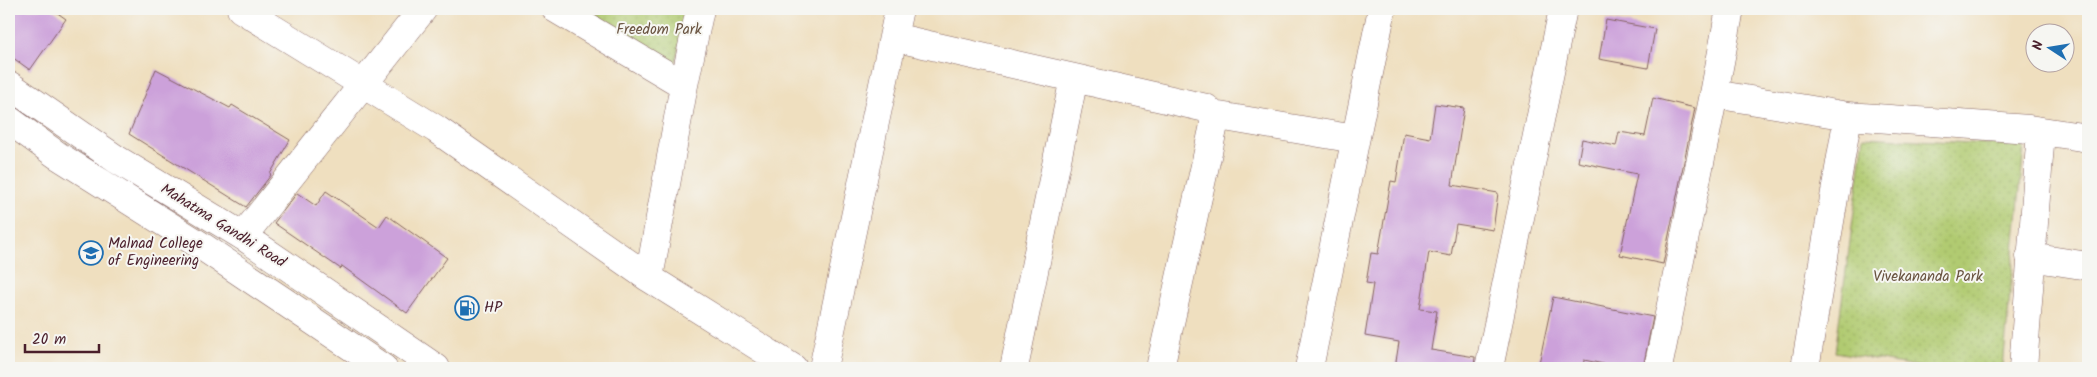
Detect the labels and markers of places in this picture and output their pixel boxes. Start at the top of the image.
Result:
place label: Malnad College of Engineering [108,232,203,273]
school or university icon: Malnad College of Engineering [78,240,104,266]
fuel station icon: HP [454,295,480,321]
place label: HP [484,296,503,320]

